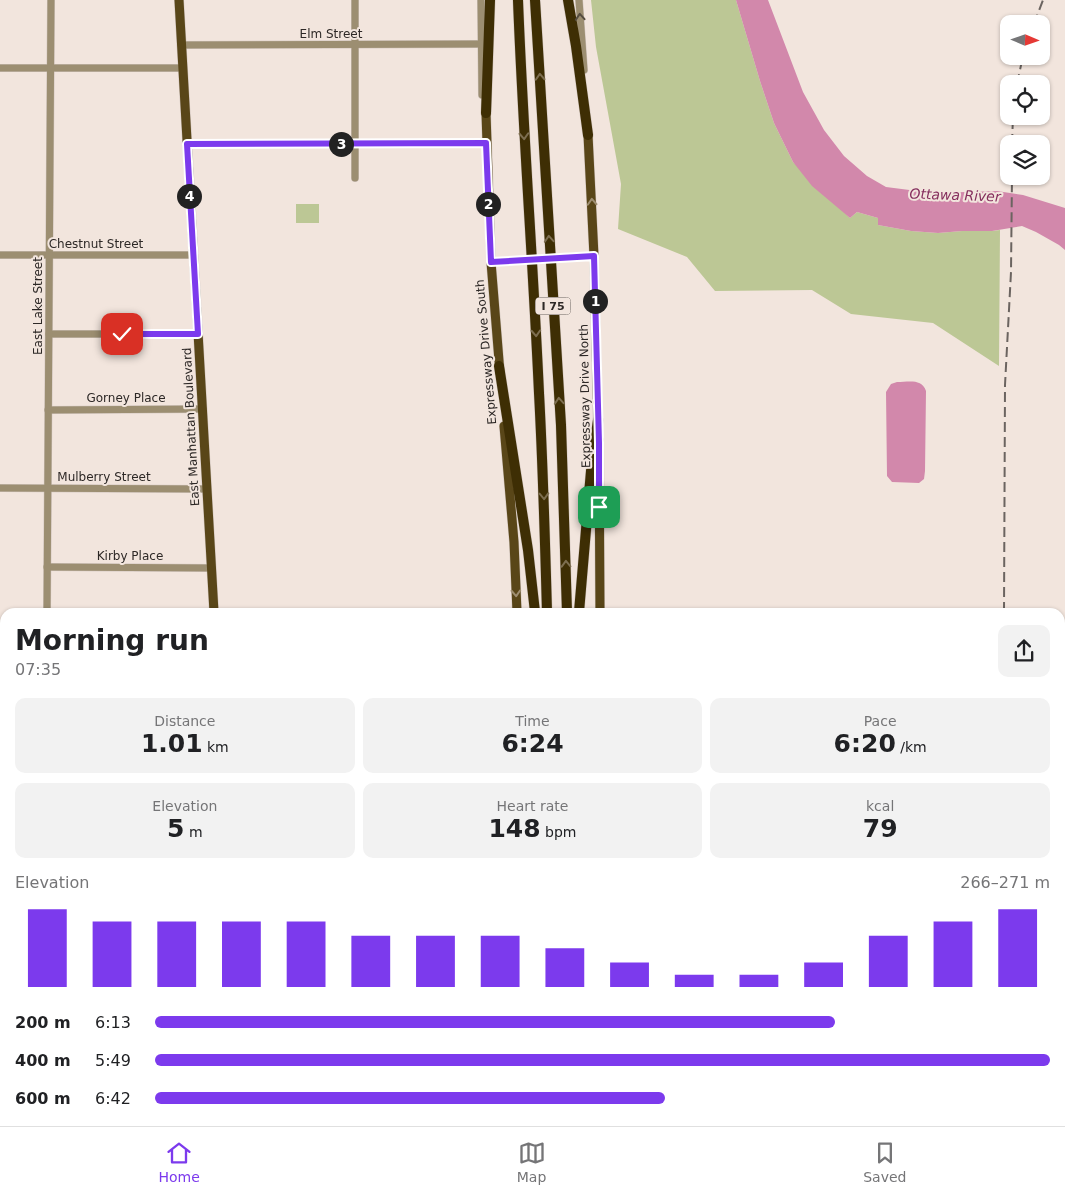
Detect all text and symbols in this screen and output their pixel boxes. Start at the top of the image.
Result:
one-way arrow [575,12,586,20]
north arrow [1000,15,1050,65]
map controls [1000,15,1050,185]
street label: Elm Street [300,27,363,41]
one-way arrow [534,73,545,81]
button: locate [1000,75,1050,125]
pin: 3 [328,132,354,156]
one-way arrow [519,132,530,140]
button: layers [1000,135,1050,185]
text: 3 [337,136,346,152]
pin: 4 [176,184,202,208]
water label: Ottawa River [909,185,1002,205]
text: 4 [185,188,194,204]
pin: 2 [476,192,500,216]
text: 2 [484,196,493,212]
one-way arrow [586,198,597,206]
one-way arrow [544,235,555,243]
street label: Chestnut Street [49,237,144,251]
street label: East Lake Street [31,257,45,355]
street label: Expressway Drive South [473,279,499,425]
pin: 1 [582,288,608,314]
text: 1 [591,293,600,309]
road number: I 75 [536,298,570,314]
pin [101,313,143,355]
icon: check [108,320,136,348]
street label: Expressway Drive North [577,324,593,468]
one-way arrow [530,330,541,338]
street label: East Manhattan Boulevard [180,347,202,507]
street label: Gorney Place [86,391,166,405]
one-way arrow [554,397,565,405]
street label: Mulberry Street [57,470,151,484]
pin [578,486,620,528]
one-way arrow [538,492,549,500]
icon: arrive [585,493,613,521]
street label: Kirby Place [97,549,163,563]
one-way arrow [560,560,571,568]
one-way arrow [511,590,521,597]
text: Morning run [15,624,209,657]
button: share [998,625,1050,677]
text: 07:35 [15,660,61,679]
text: Distance [154,713,215,729]
text: Time [515,713,550,729]
text: Pace [864,713,897,729]
text: 1.01 [141,729,203,758]
text: 6:24 [501,729,564,758]
text: 6:20 [834,729,896,758]
text: km [203,739,229,755]
text: /km [896,739,927,755]
text: Elevation [152,798,217,814]
text: Heart rate [497,798,568,814]
text: kcal [866,798,894,814]
text: 5 [167,814,184,843]
text: 148 [488,814,541,843]
text: 79 [863,814,898,843]
text: m [184,824,203,840]
text: bpm [541,824,577,840]
text: Elevation [15,873,89,892]
text: 266–271 m [960,873,1050,892]
text: 200 m [15,1013,71,1032]
text: 6:13 [95,1013,131,1032]
text: 400 m [15,1051,71,1070]
text: 5:49 [95,1051,131,1070]
text: 600 m [15,1089,71,1108]
text: 6:42 [95,1089,131,1108]
tab: Home [158,1139,200,1185]
tab: Map [517,1139,546,1185]
tab: Saved [863,1139,907,1185]

